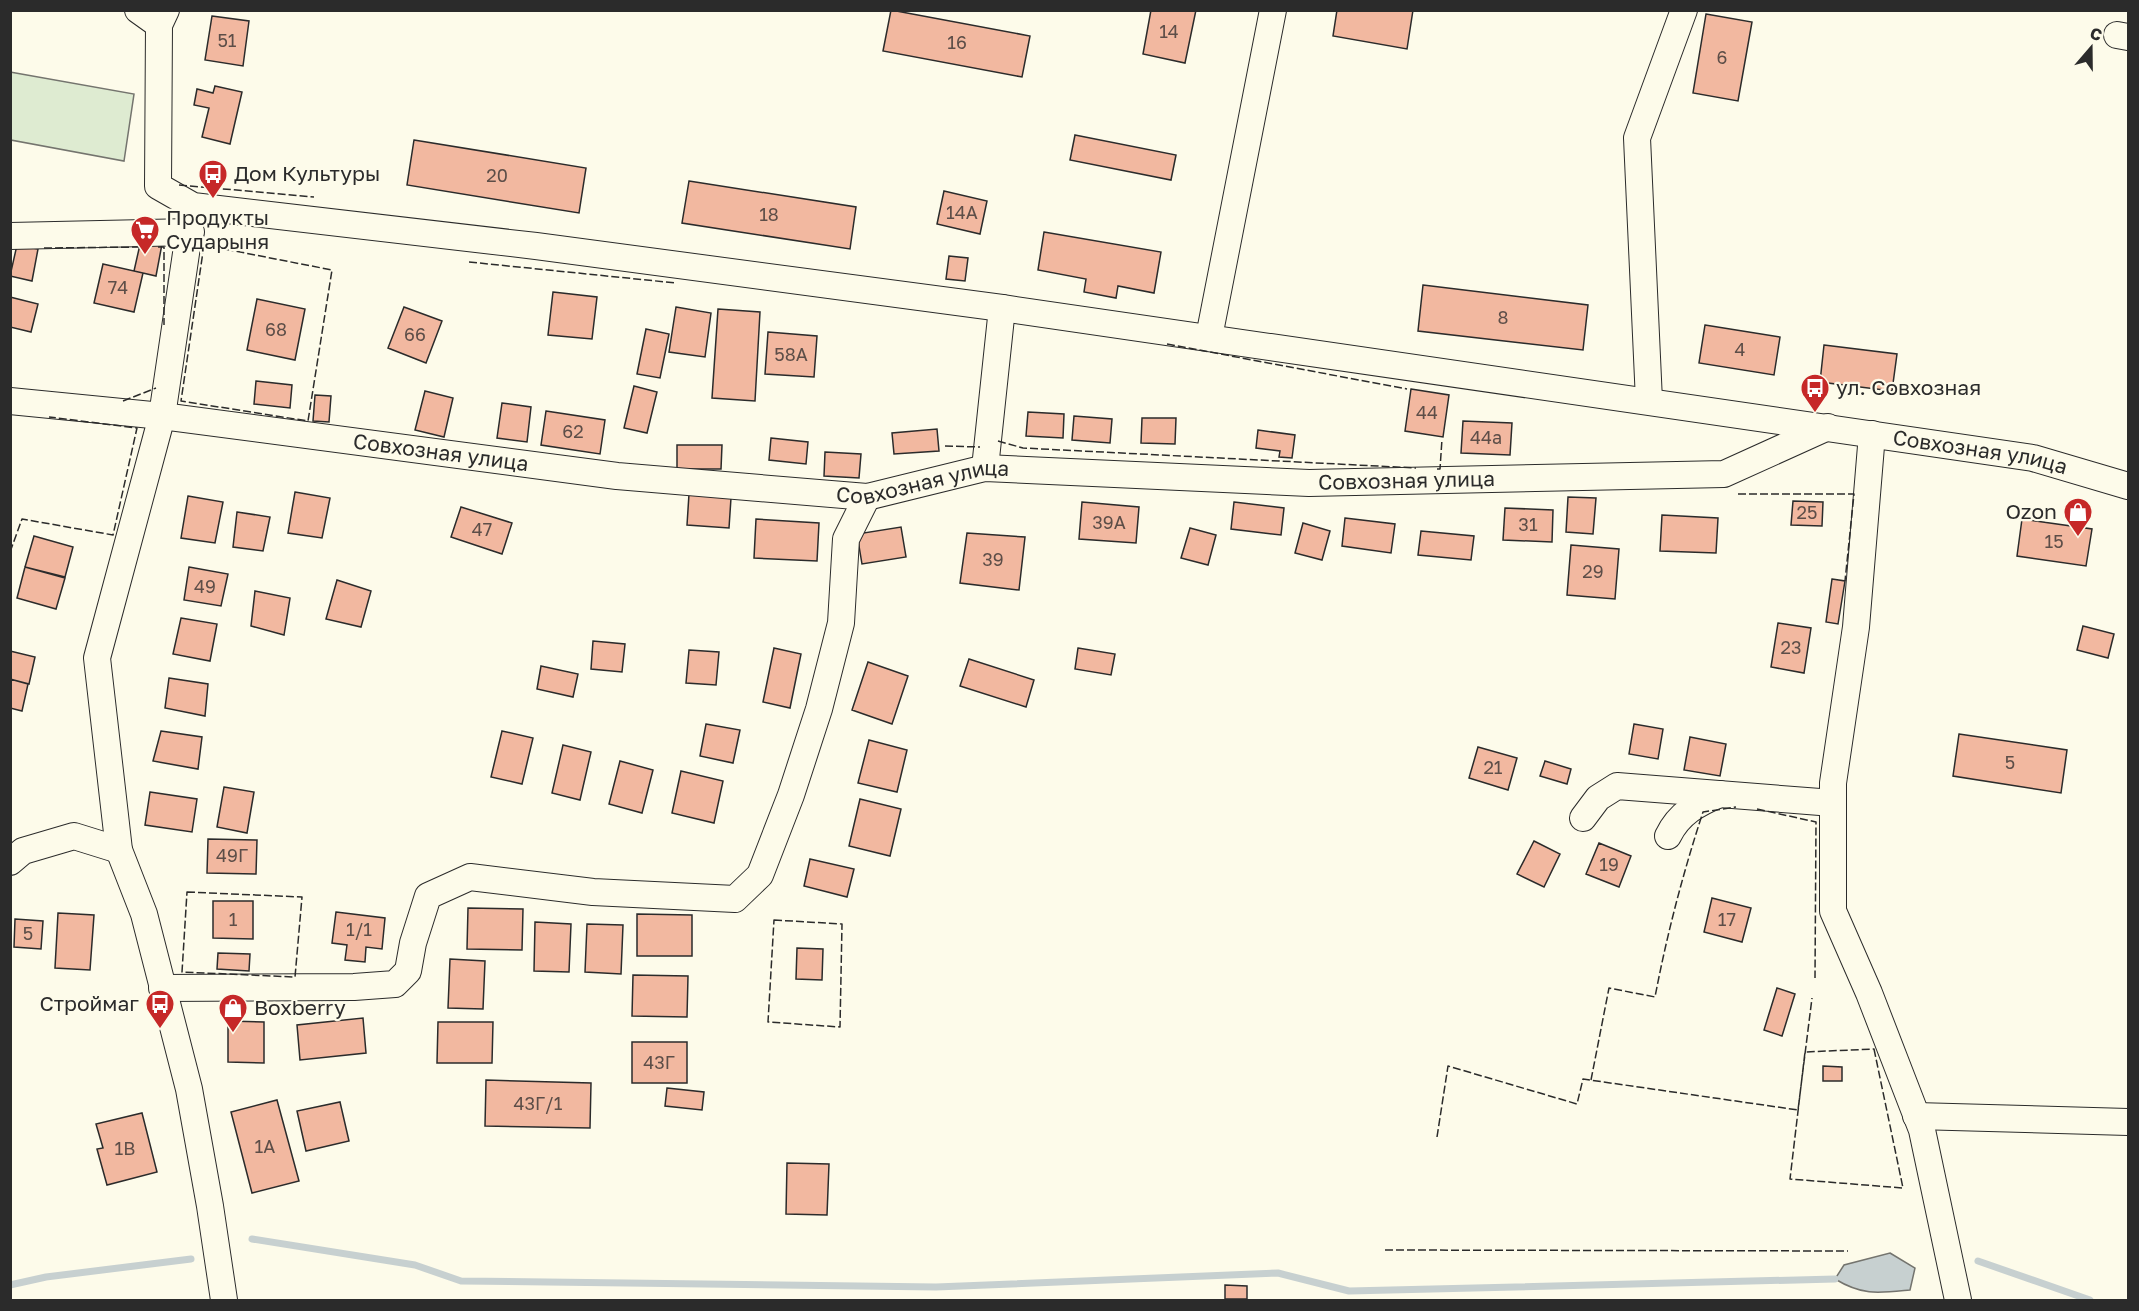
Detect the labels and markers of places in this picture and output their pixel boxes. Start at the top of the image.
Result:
bus stop icon: Дом Культуры [197,158,229,200]
place label: Дом Культуры [234,160,380,186]
place label: Продукты Сударыня [166,204,269,254]
supermarket icon: Продукты Сударыня [129,214,161,256]
bus stop icon: ул. Совхозная [1799,372,1831,414]
place label: ул. Совхозная [1836,374,1981,400]
shop icon: Ozon [2062,496,2094,538]
place label: Ozon [2005,498,2057,524]
bus stop icon: Строймаг [144,988,176,1030]
place label: Строймаг [39,990,139,1016]
shop icon: Boxberry [217,992,249,1034]
place label: Boxberry [254,994,346,1020]

